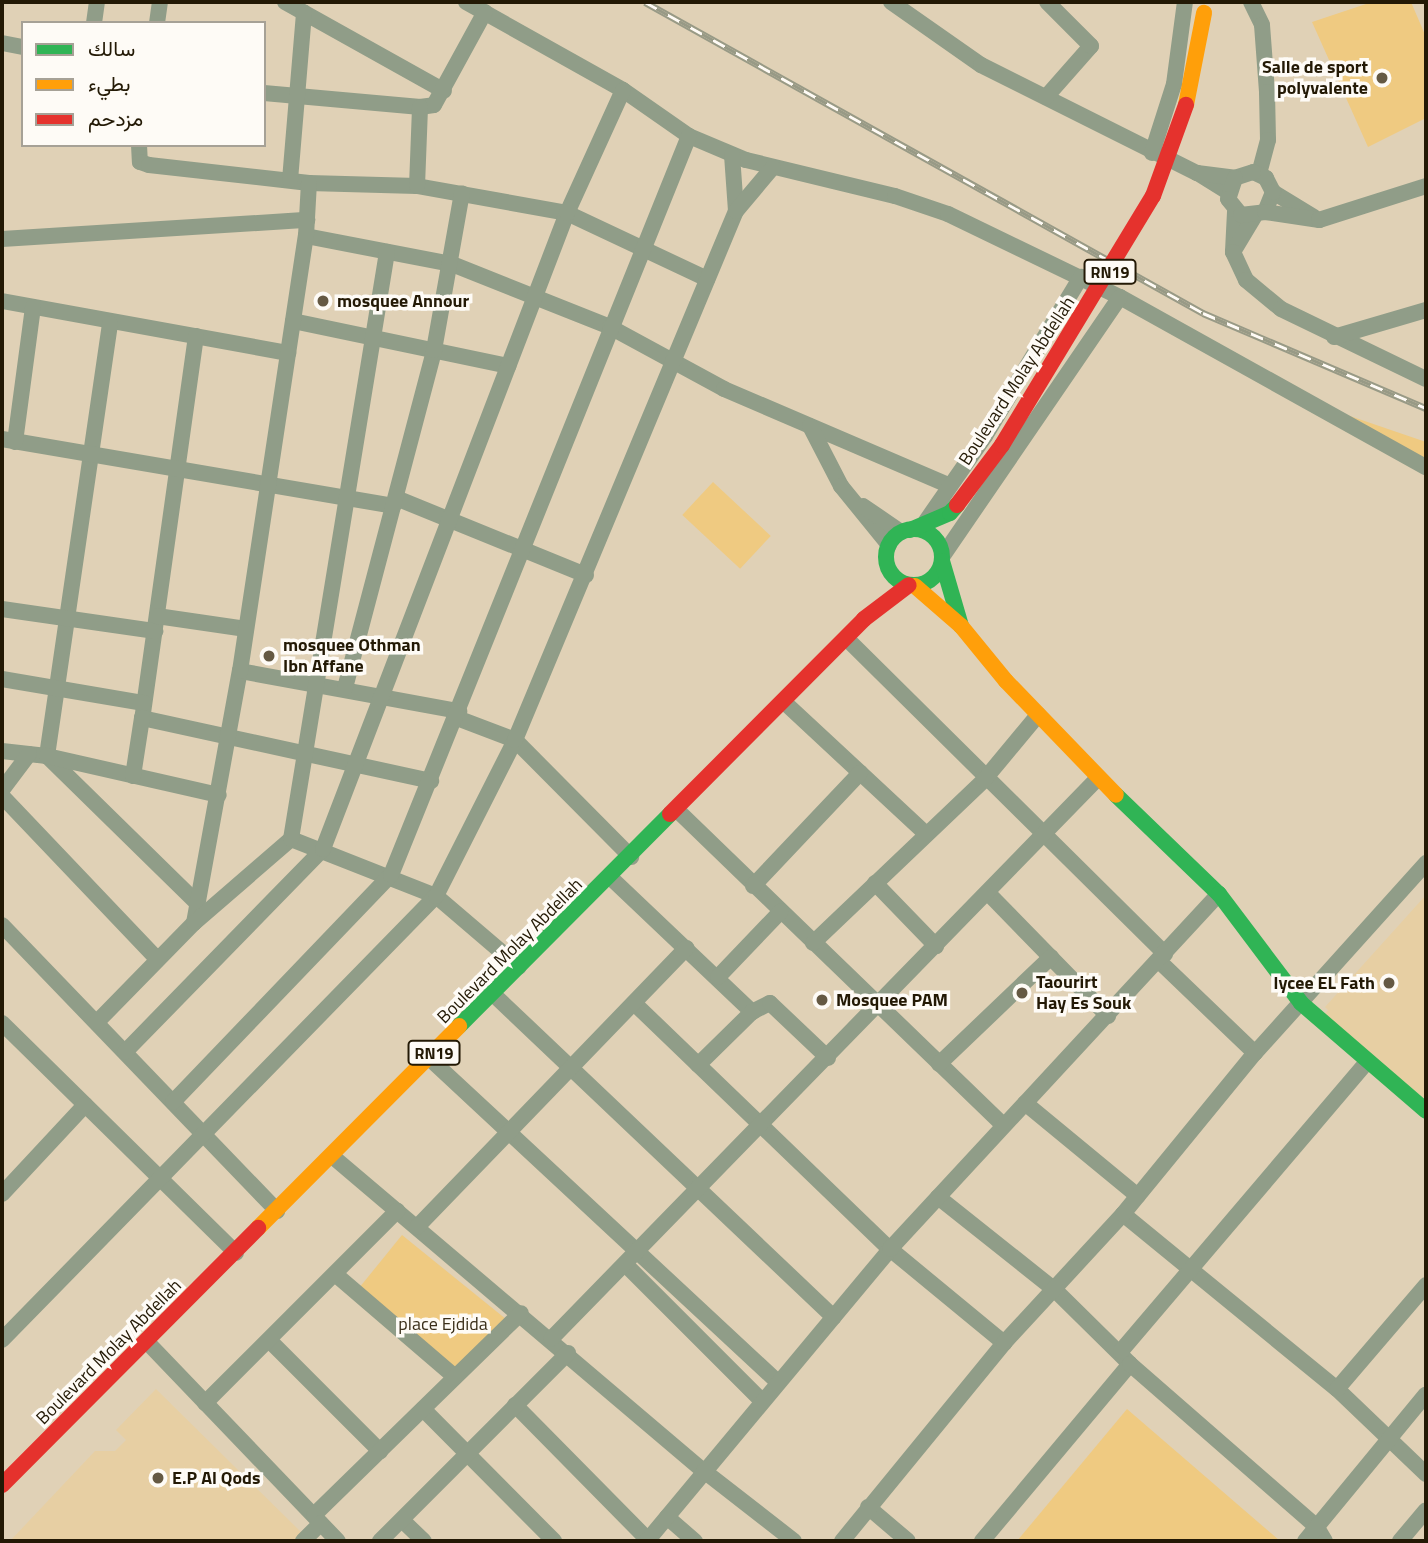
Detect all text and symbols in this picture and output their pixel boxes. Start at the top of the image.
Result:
legend [21,21,266,147]
text: سالك [88,32,135,64]
place label: Salle de sport polyvalente [1262,57,1368,100]
text: بطيء [88,67,131,99]
marker: Salle de sport polyvalente [1374,70,1390,86]
text: مزدحم [88,102,143,134]
road number: RN19 [1082,260,1138,284]
place label: mosquee Annour [337,290,469,312]
marker: mosquee Annour [315,293,331,309]
street label: Boulevard Molay Abdellah [954,293,1080,469]
place label: mosquee Othman Ibn Affane [283,635,421,678]
marker: mosquee Othman Ibn Affane [261,648,277,664]
street label: Boulevard Molay Abdellah [433,874,587,1028]
place label: Taourirt Hay Es Souk [1036,972,1131,1014]
place label: lycee EL Fath [1274,972,1375,994]
marker: lycee EL Fath [1381,975,1397,991]
marker: Taourirt Hay Es Souk [1014,985,1030,1001]
place label: Mosquee PAM [836,989,948,1011]
marker: Mosquee PAM [814,992,830,1008]
road number: RN19 [406,1040,462,1065]
street label: Boulevard Molay Abdellah [32,1275,186,1429]
park label: place Ejdida [398,1313,488,1335]
place label: E.P Al Qods [172,1467,260,1489]
marker: E.P Al Qods [150,1470,166,1486]

